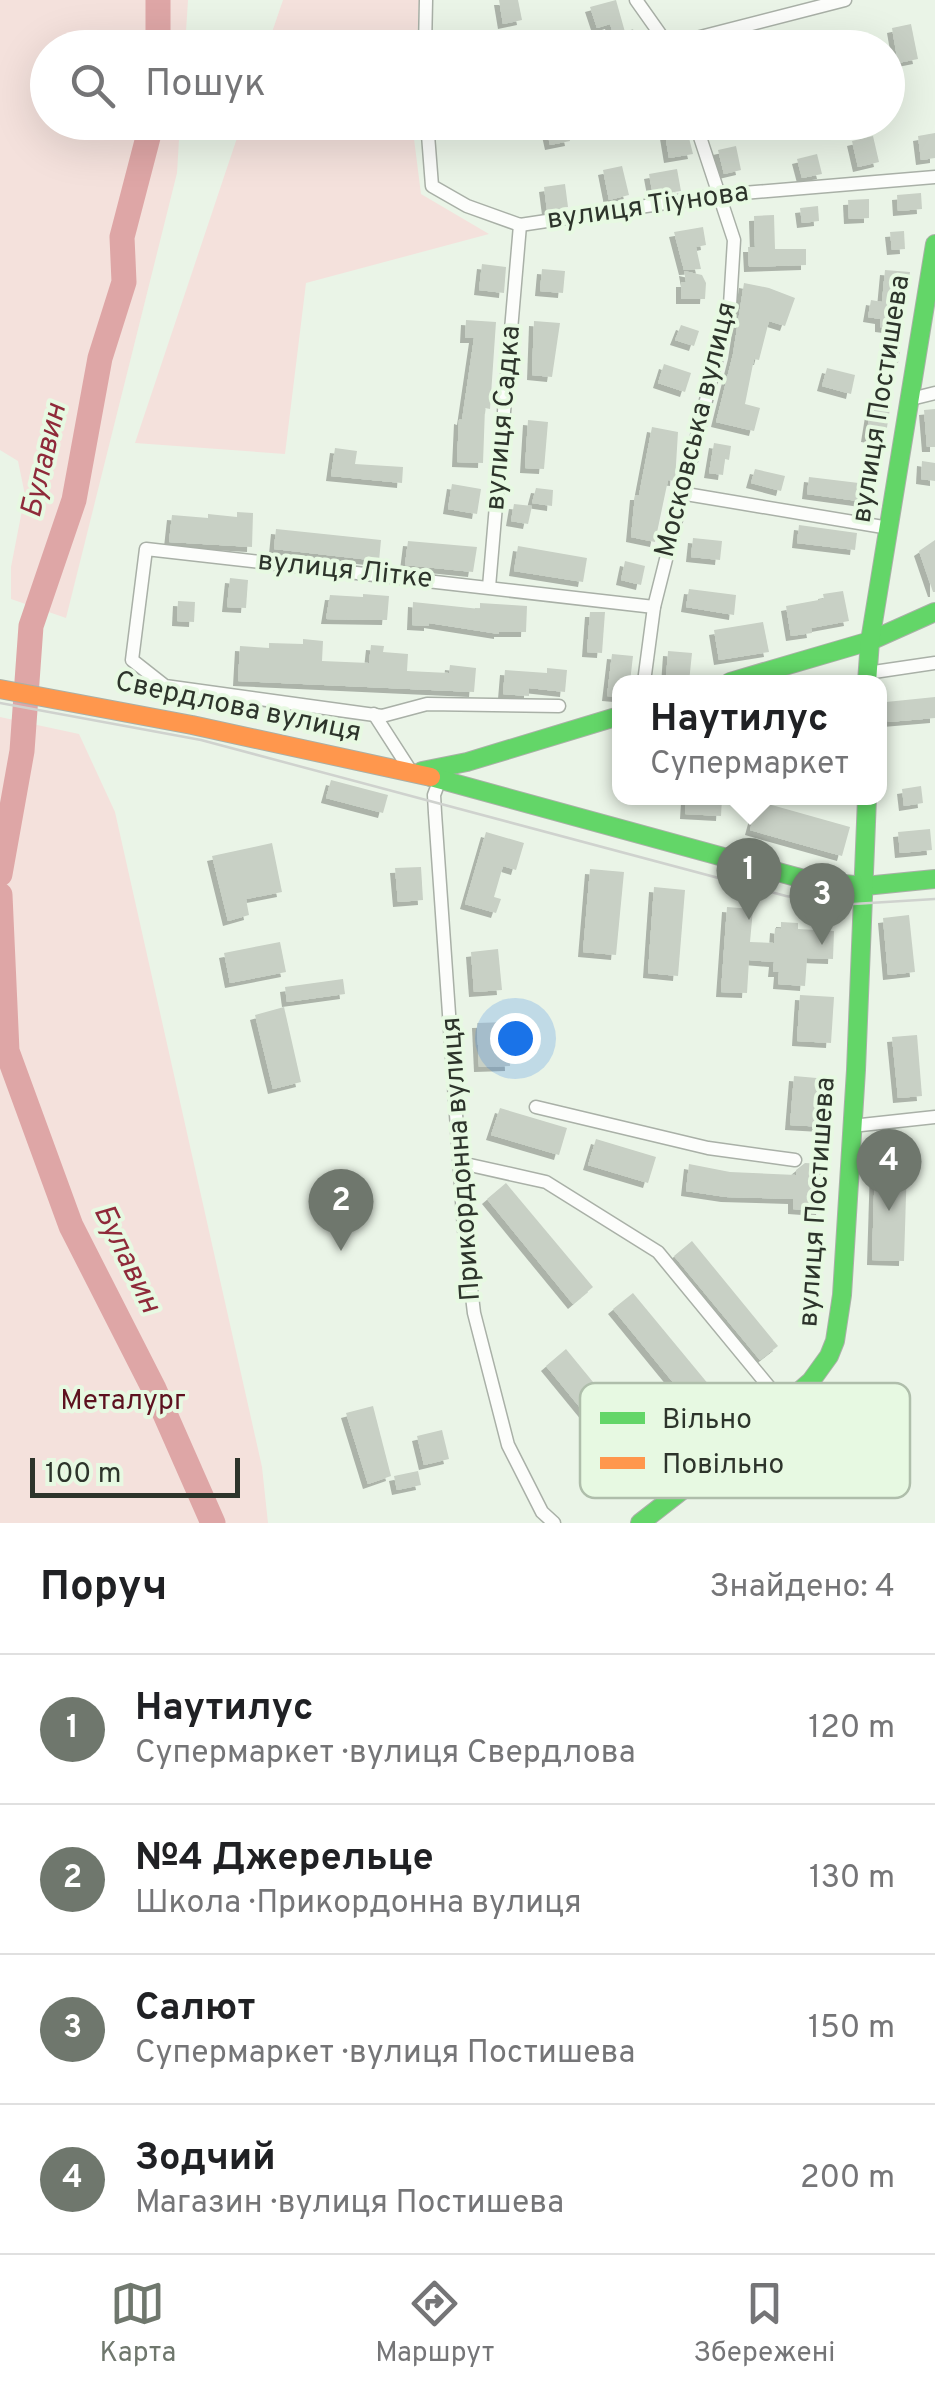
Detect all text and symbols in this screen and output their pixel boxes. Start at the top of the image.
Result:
search box [30,30,905,140]
icon: search [65,58,120,113]
text: Пошук [145,61,266,110]
street label: вулиця Тіунова [545,175,751,239]
street label: вулиця Постишева [845,272,919,526]
street label: Московська вулиця [648,298,746,562]
street label: вулиця Садка [478,324,530,512]
water label: Булавин [14,400,76,522]
street label: вулиця Літке [256,544,434,598]
street label: Свердлова вулиця [112,664,364,752]
popup [612,675,887,805]
text: Наутилус [650,696,828,745]
text: Супермаркет [650,745,849,785]
pin: 1 [716,838,782,920]
pin: 3 [790,862,854,945]
your location [490,1013,541,1064]
street label: Прикордонна вулиця [434,1016,490,1302]
street label: вулиця Постишева [791,1076,845,1328]
pin: 4 [856,1128,922,1211]
pin: 2 [308,1168,374,1251]
water label: Булавин [84,1199,168,1320]
legend [580,1383,910,1498]
park label: Металург [60,1384,186,1420]
text: Вільно [662,1403,752,1439]
text: Повільно [662,1448,784,1484]
scale bar [30,1453,240,1498]
text: 100 m [45,1457,121,1493]
text: Поруч [40,1562,167,1615]
text: Знайдено: 4 [710,1568,895,1608]
text: Наутилус [135,1685,313,1734]
text: 1 [66,1709,79,1749]
text: 120 m [808,1709,895,1749]
text: Супермаркет · вулиця Свердлова [135,1734,635,1774]
text: №4 Джерельце [135,1835,434,1884]
text: 2 [63,1859,82,1899]
text: 130 m [809,1859,895,1899]
text: Школа · Прикордонна вулиця [135,1884,582,1924]
text: Салют [135,1985,255,2034]
text: 3 [63,2009,82,2049]
text: 150 m [808,2009,895,2049]
text: Супермаркет · вулиця Постишева [135,2034,635,2074]
text: Зодчий [135,2135,276,2184]
text: 4 [62,2159,83,2199]
text: 200 m [800,2159,895,2199]
text: Магазин · вулиця Постишева [135,2184,564,2224]
tab: Карта [100,2276,176,2372]
tab: Маршрут [375,2276,494,2372]
tab: Збережені [693,2276,835,2372]

